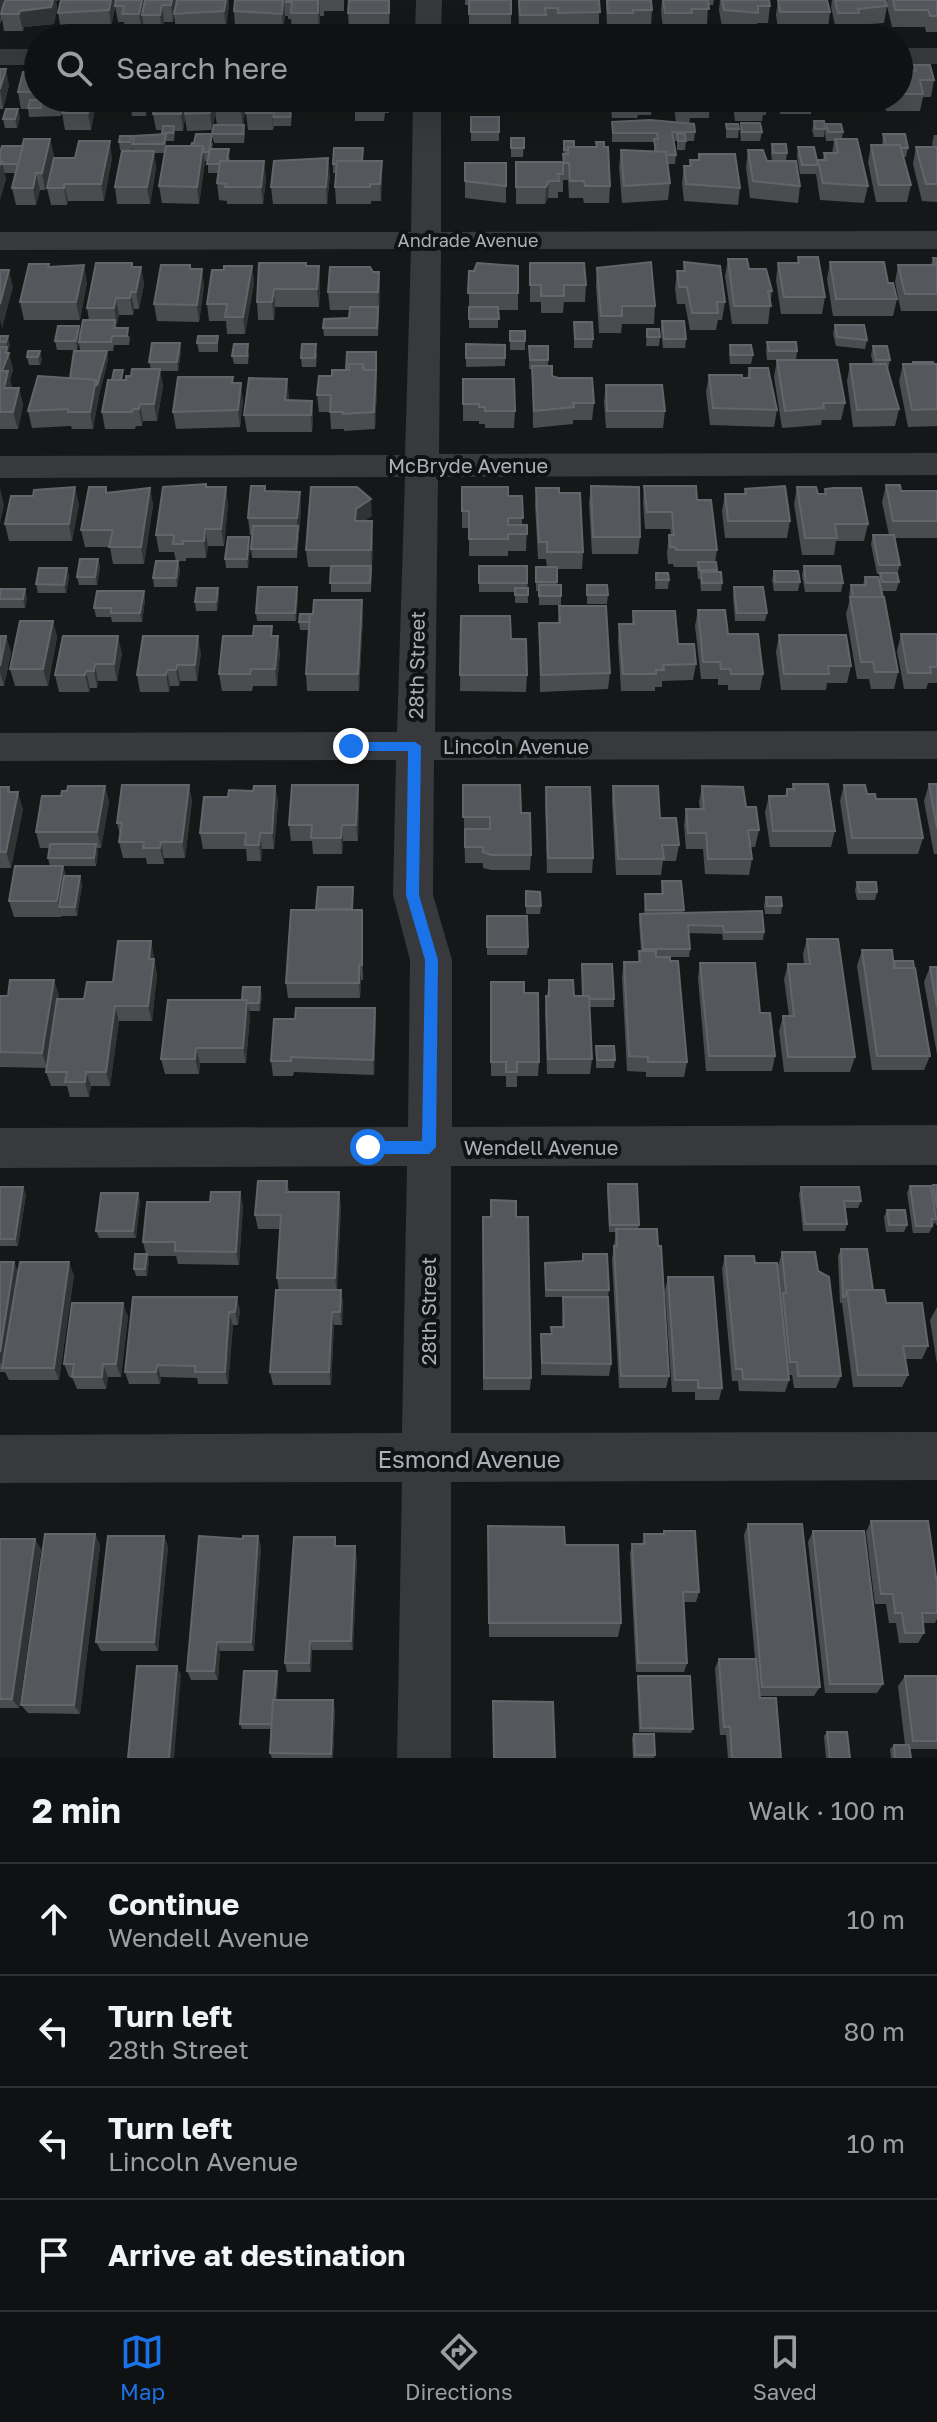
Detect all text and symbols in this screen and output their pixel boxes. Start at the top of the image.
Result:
search box [24,24,913,112]
icon: search [52,46,96,90]
text: Search here [116,50,288,86]
street label: Andrade Avenue [398,229,538,251]
street label: McBryde Avenue [388,453,548,477]
street label: 28th Street [403,611,429,719]
route end [333,728,369,764]
street label: Lincoln Avenue [443,734,589,758]
route start [350,1129,386,1165]
street label: Wendell Avenue [464,1135,618,1159]
street label: 28th Street [416,1257,440,1365]
street label: Esmond Avenue [377,1444,561,1473]
text: 2 min [32,1790,121,1830]
text: Walk · 100 m [748,1795,905,1826]
text: Continue [108,1886,239,1922]
icon: ahead [32,1897,76,1941]
text: 10 m [847,1904,905,1935]
text: Wendell Avenue [108,1922,309,1953]
text: Turn left [108,1998,233,2034]
icon: left [32,2009,76,2053]
text: 80 m [844,2016,905,2047]
text: 28th Street [108,2034,249,2065]
text: Turn left [108,2110,233,2146]
icon: left [32,2121,76,2165]
text: 10 m [847,2128,905,2159]
text: Lincoln Avenue [108,2146,298,2177]
icon: arrive [32,2233,76,2277]
text: Arrive at destination [108,2237,405,2273]
tab: Map [120,2330,165,2405]
tab: Directions [405,2330,513,2405]
tab: Saved [753,2330,817,2405]

